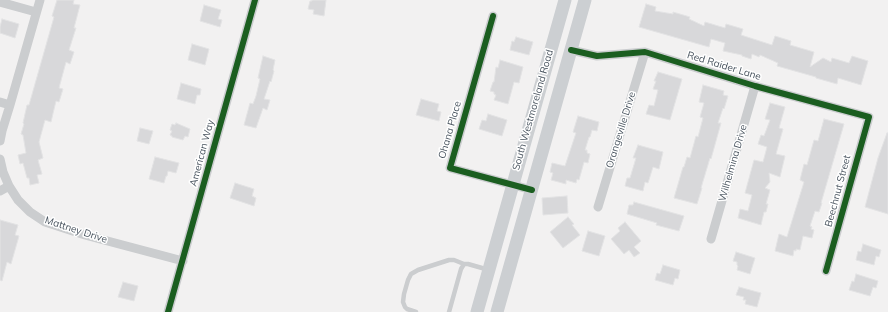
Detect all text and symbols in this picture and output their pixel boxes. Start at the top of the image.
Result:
street label: South Westmoreland Road [510,48,556,172]
street label: Red Raider Lane [686,49,762,83]
street label: Orangeville Drive [604,90,638,170]
street label: Ohana Place [436,100,464,160]
street label: American Way [187,118,217,188]
street label: Wilhelmina Drive [716,123,750,203]
street label: Beechnut Street [823,154,853,228]
street label: Mattney Drive [43,214,109,246]

